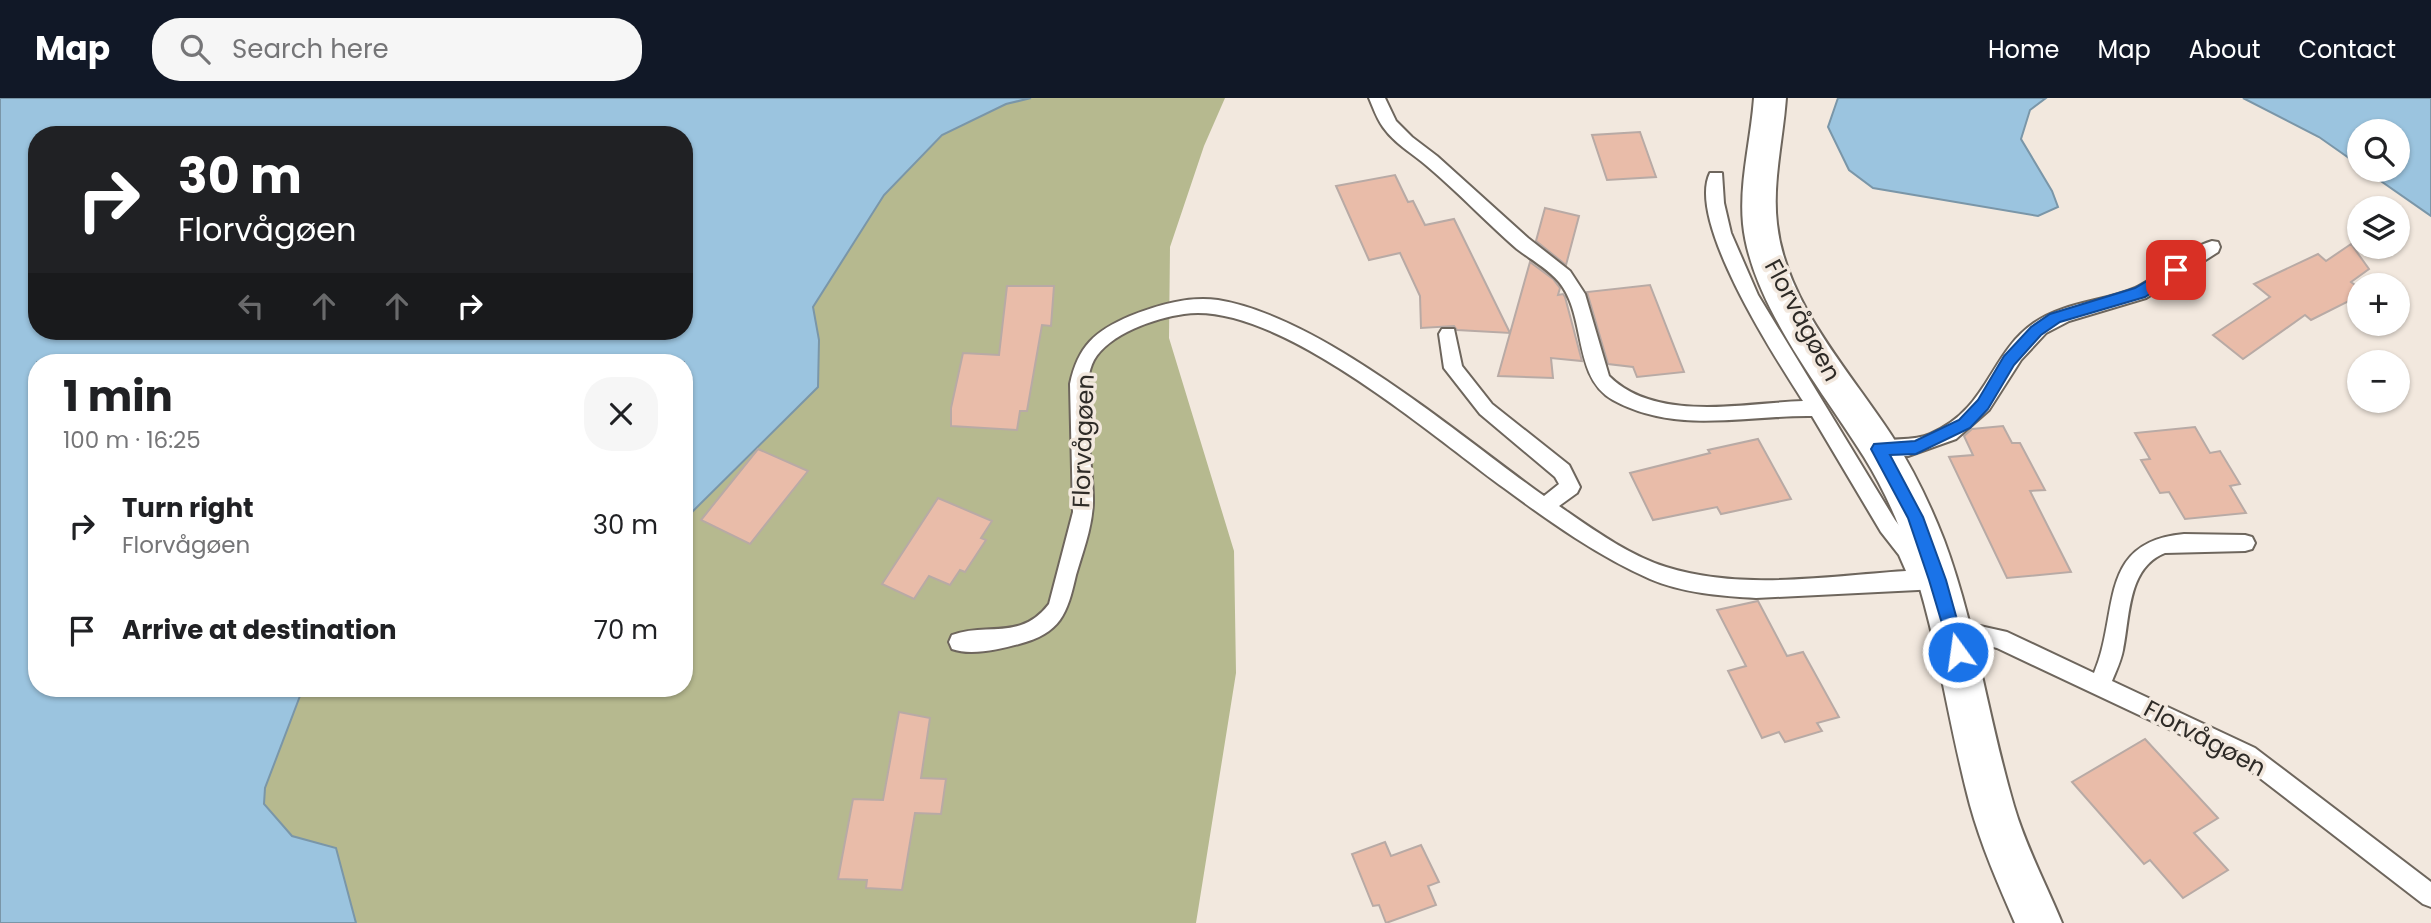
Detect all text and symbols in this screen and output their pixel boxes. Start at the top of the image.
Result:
search box [152,18,642,81]
text: Map [35,25,110,72]
icon: search [176,30,214,68]
text: Search here [232,31,389,67]
text: Home [1988,33,2060,66]
text: Map [2098,33,2151,66]
text: About [2189,33,2260,66]
text: Contact [2298,33,2396,66]
map controls [2347,119,2410,413]
button: search [2347,119,2410,182]
text: 30 m [178,142,302,210]
icon: right [63,154,154,245]
button: layers [2347,196,2410,259]
text: Florvågøen [178,207,356,252]
pin [2146,240,2206,300]
icon: arrive [2157,251,2195,289]
street label: Florvågøen [1757,253,1849,387]
button: + [2347,273,2410,336]
icon: left [232,287,270,325]
icon: ahead [305,287,343,325]
icon: ahead [378,287,416,325]
icon: right [451,287,489,325]
button: − [2347,350,2410,413]
text: 1 min [63,367,173,426]
street label: Florvågøen [1064,374,1102,508]
button: close [584,377,658,451]
text: 100 m · 16:25 [63,424,201,456]
text: Turn right [122,490,254,526]
icon: right [63,507,101,545]
text: 30 m [593,507,658,543]
text: Florvågøen [122,529,250,561]
icon: arrive [63,612,101,650]
text: Arrive at destination [122,612,397,648]
text: 70 m [594,612,658,648]
position arrow [1921,615,1995,689]
street label: Florvågøen [2138,692,2272,784]

